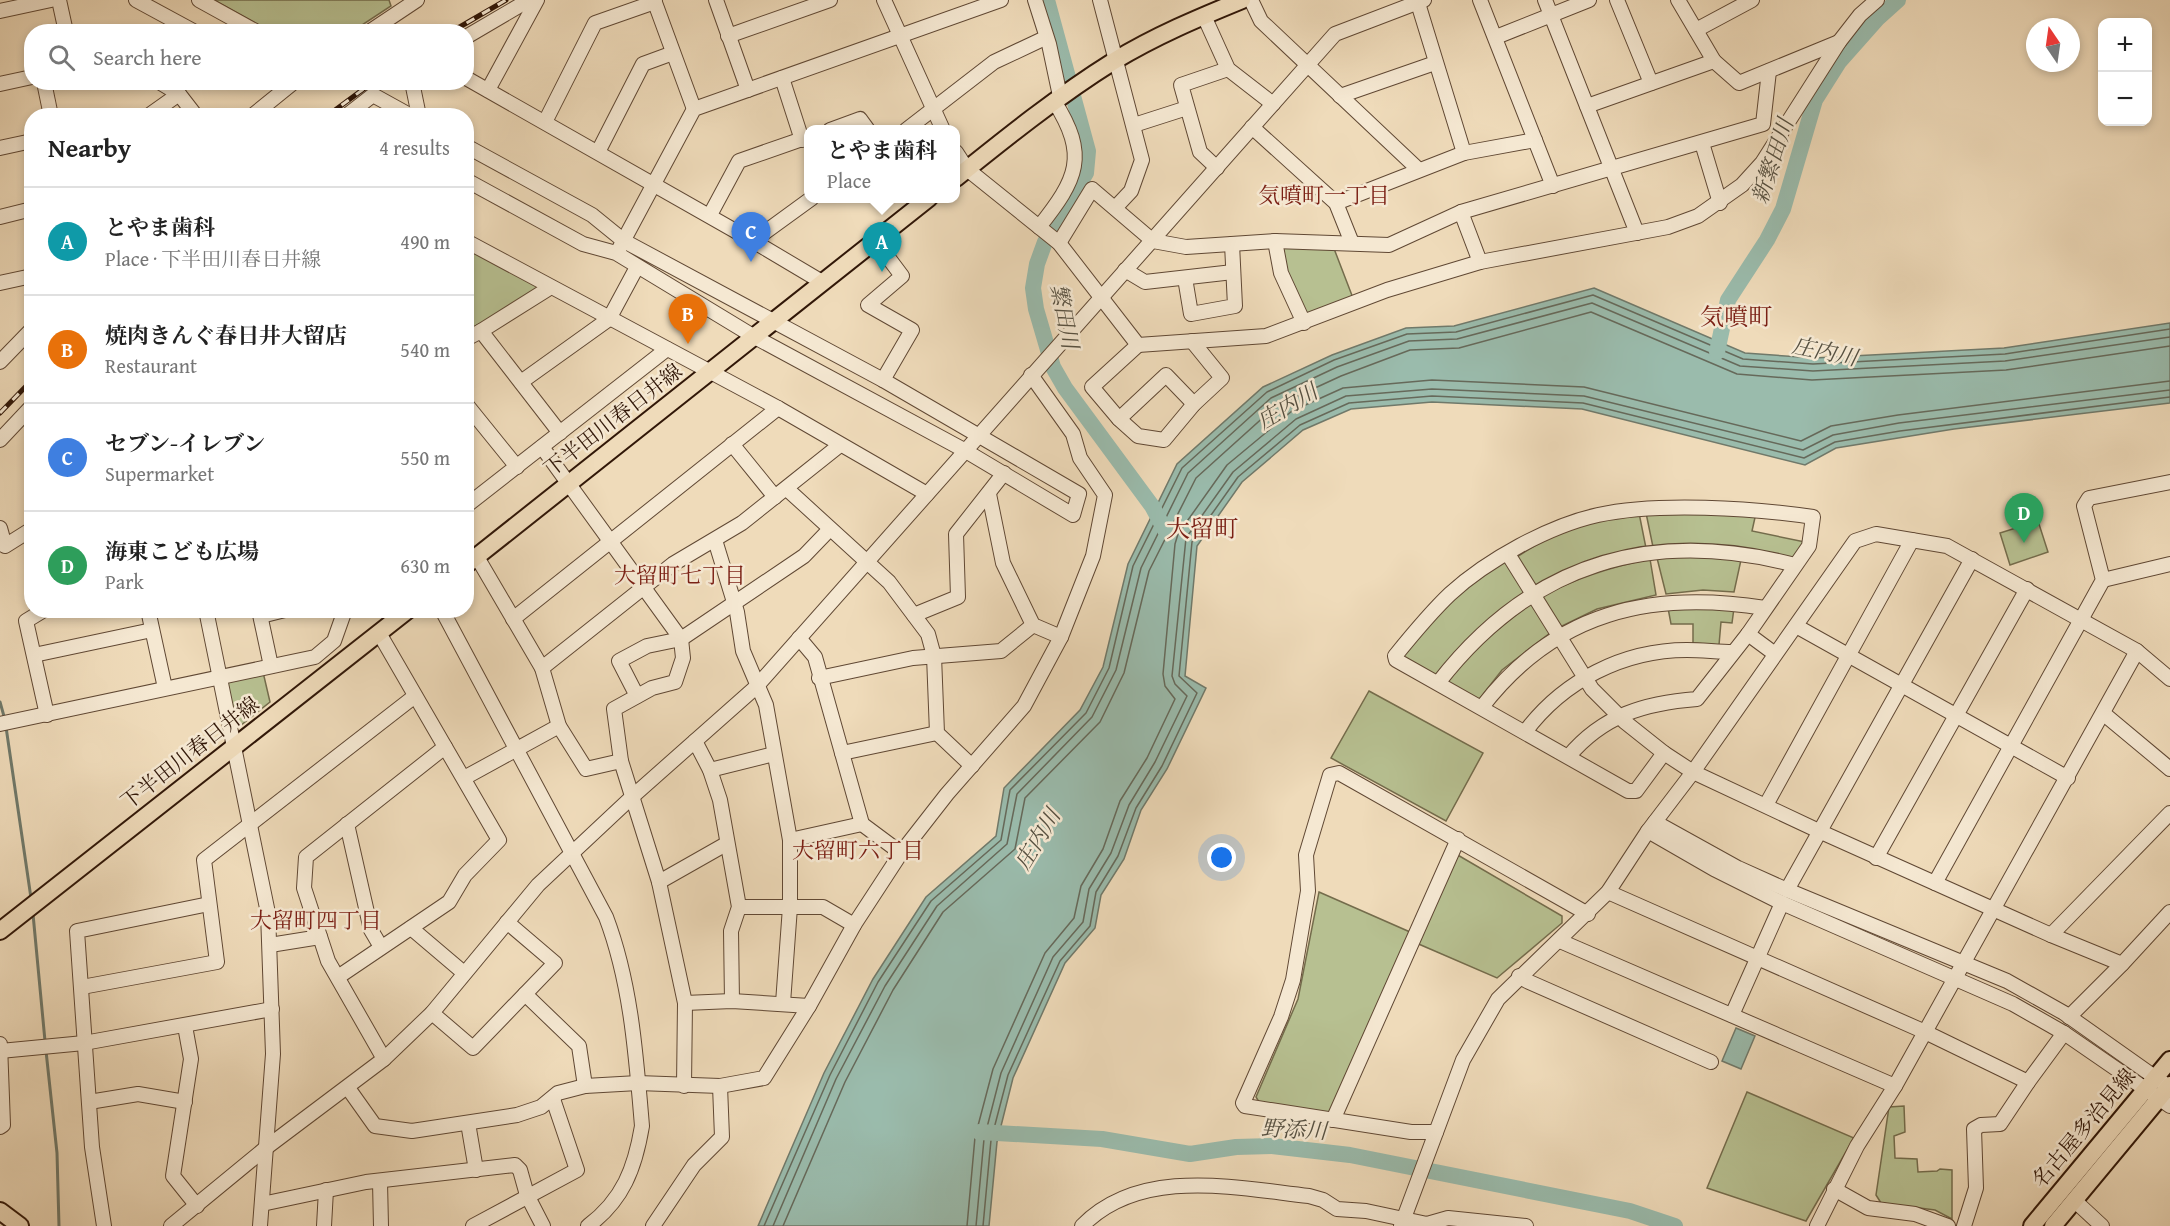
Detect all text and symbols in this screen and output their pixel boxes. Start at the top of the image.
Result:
north arrow [2026,18,2080,72]
map controls [2098,18,2152,126]
button: + [2098,18,2152,72]
search box [24,24,474,90]
icon: search [45,41,78,74]
text: Search here [93,41,202,73]
button: − [2098,72,2152,126]
water label: 新繁田川 [1743,112,1801,208]
popup [804,125,960,203]
text: Nearby [48,128,131,167]
text: 4 results [379,133,450,162]
text: とやま歯科 [827,134,937,166]
text: Place [827,166,871,195]
district label: 気噴町一丁目 [1258,179,1390,211]
text: とやま歯科 [105,211,215,243]
pin: C [732,212,771,262]
pin: A [862,222,902,272]
text: A [61,227,74,256]
text: 490 m [400,227,450,256]
text: Place · 下半田川春日井線 [105,244,321,273]
water label: 繁田川 [1043,281,1087,353]
pin: B [668,294,708,344]
district label: 気噴町 [1700,299,1772,334]
text: 焼肉きんぐ春日井大留店 [105,319,347,351]
water label: 庄内川 [1789,328,1863,374]
text: B [61,335,74,364]
text: 540 m [400,335,450,364]
text: Restaurant [105,351,197,380]
street label: 下半田川春日井線 [537,356,688,484]
water label: 庄内川 [1250,374,1325,437]
text: セブン-イレブン [105,427,265,459]
text: C [62,443,73,472]
text: 550 m [400,443,450,472]
text: Supermarket [105,459,214,488]
pin: D [2004,494,2044,543]
district label: 大留町 [1166,511,1238,546]
text: 海東こども広場 [105,535,259,567]
text: D [61,551,74,580]
text: 630 m [400,551,450,580]
district label: 大留町七丁目 [614,559,746,591]
text: Park [105,567,144,596]
street label: 下半田川春日井線 [114,689,265,817]
water label: 庄内川 [1006,801,1069,876]
district label: 大留町六丁目 [792,834,924,866]
your location [1207,843,1236,872]
district label: 大留町四丁目 [250,904,382,936]
street label: 名古屋多治見線 [2024,1061,2143,1194]
water label: 野添川 [1260,1111,1330,1147]

